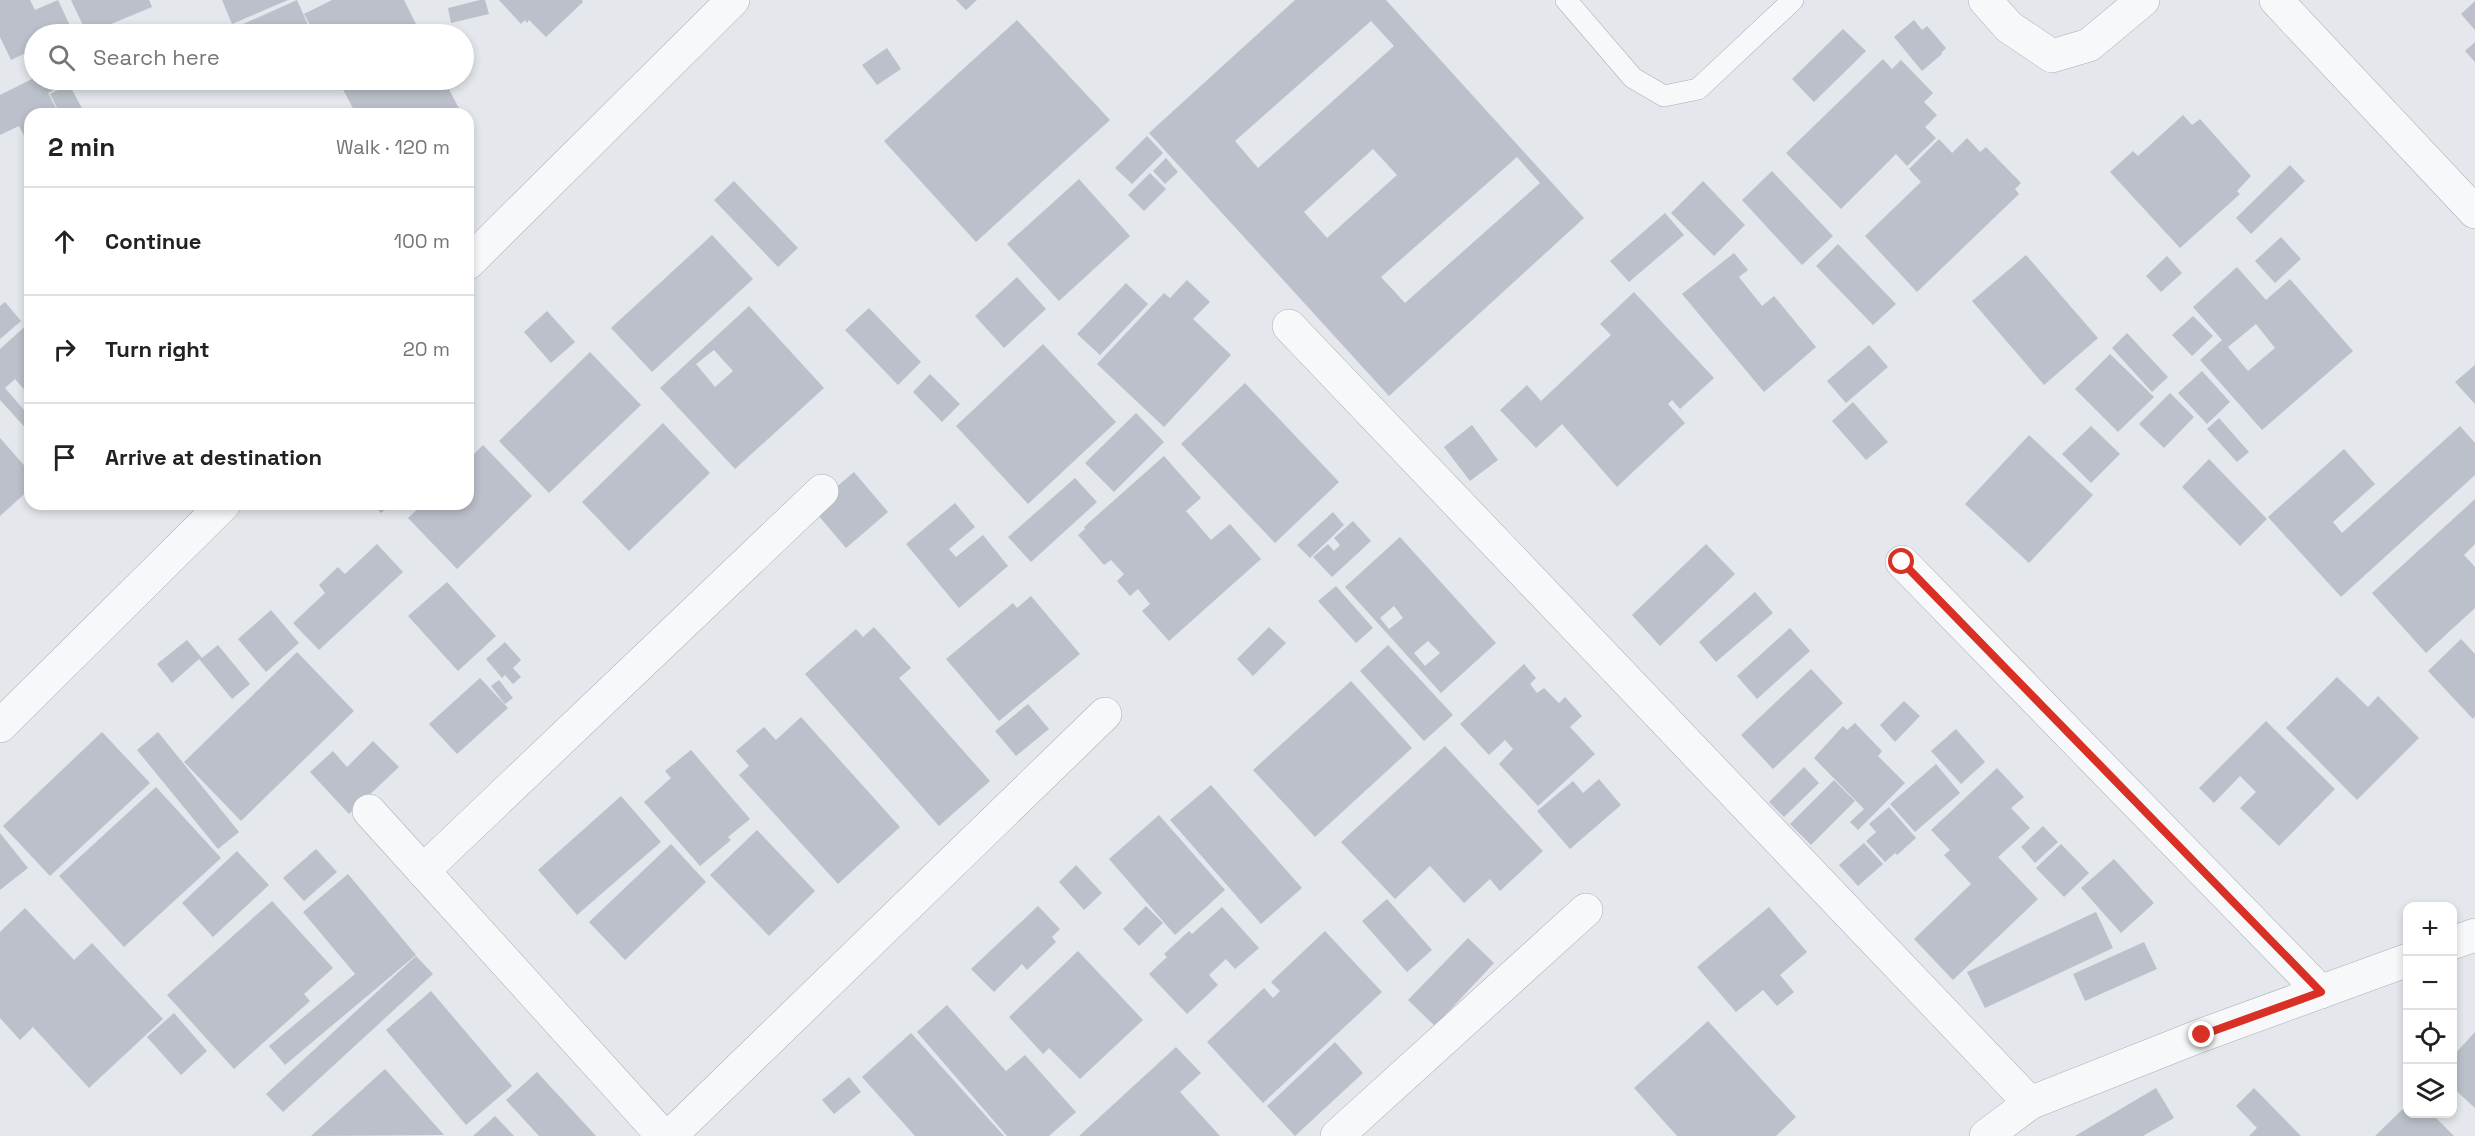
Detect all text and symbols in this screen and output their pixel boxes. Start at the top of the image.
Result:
search box [24,24,474,90]
icon: search [45,41,78,74]
text: Search here [93,43,220,71]
text: 2 min [48,130,115,164]
text: Walk · 120 m [336,134,450,160]
icon: ahead [48,225,81,258]
text: Continue [105,227,201,255]
text: 100 m [394,228,450,254]
icon: right [48,333,81,366]
text: Turn right [105,335,210,363]
text: 20 m [403,336,450,362]
icon: arrive [48,441,81,474]
text: Arrive at destination [105,443,322,471]
route start [1888,548,1914,574]
map controls [2403,902,2457,1118]
button: + [2403,902,2457,956]
button: − [2403,956,2457,1010]
button: locate [2403,1010,2457,1064]
route end [2188,1021,2214,1047]
button: layers [2403,1064,2457,1118]

